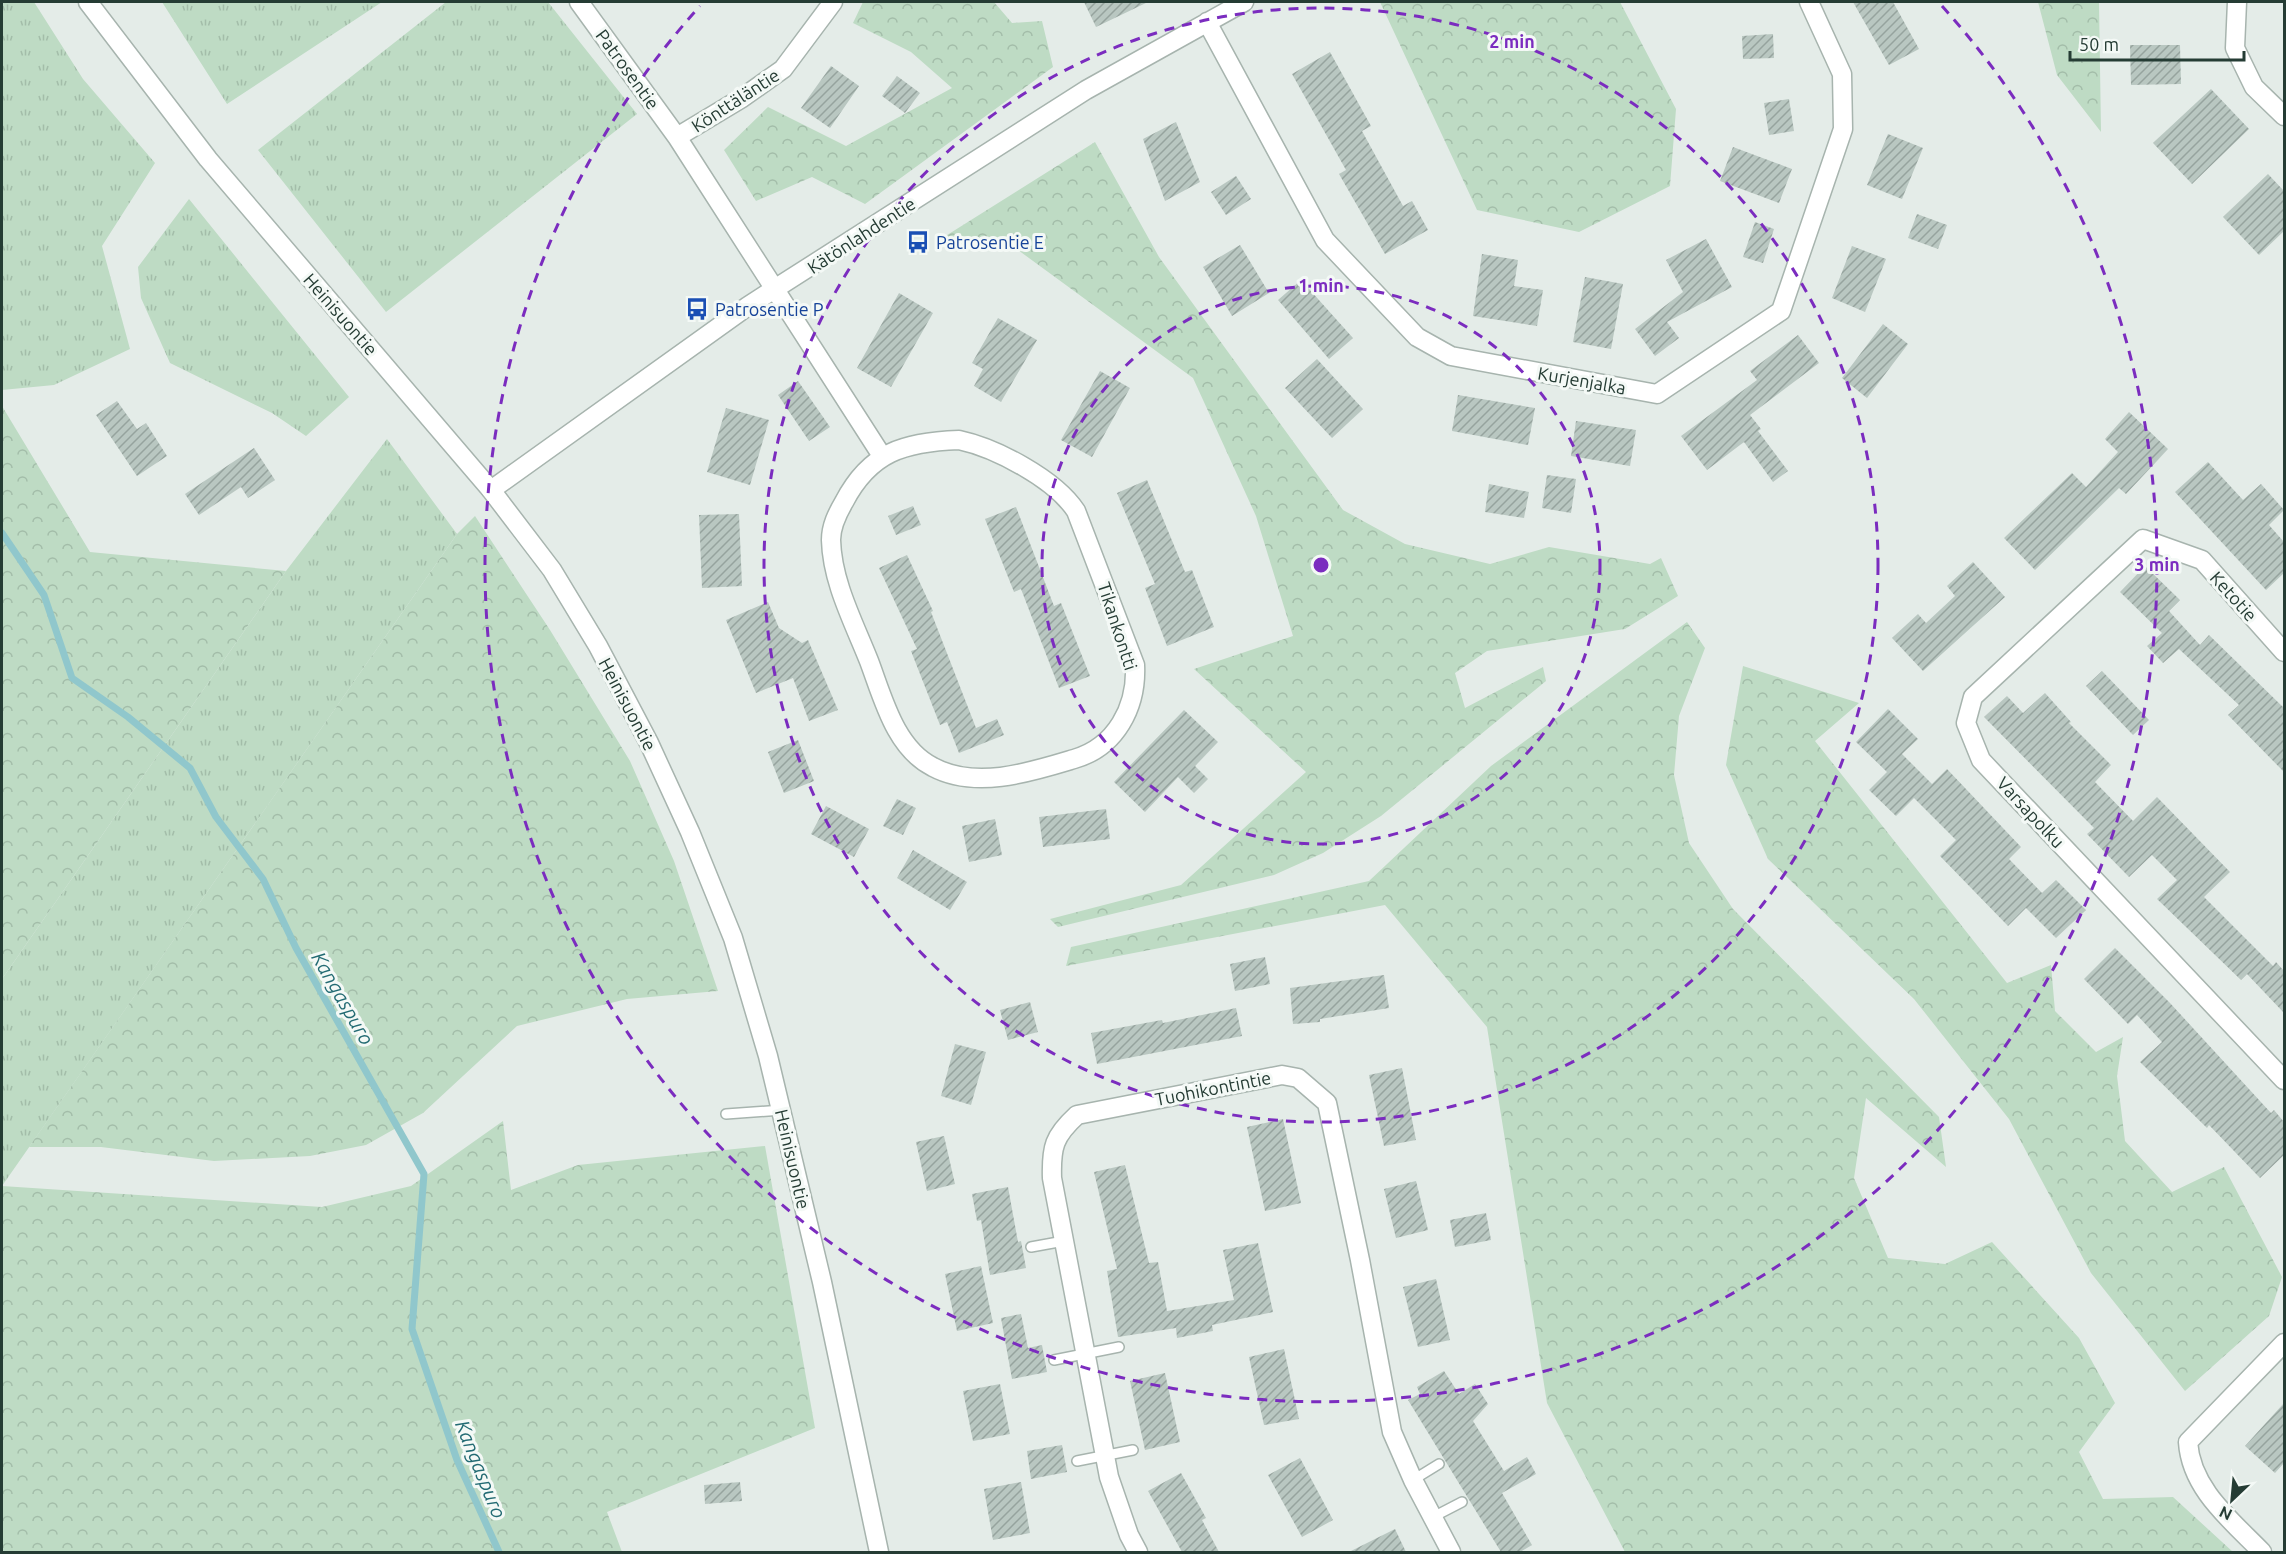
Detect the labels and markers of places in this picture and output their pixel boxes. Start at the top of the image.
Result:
bus stop icon: Patrosentie E [905,229,931,255]
place label: Patrosentie E [936,232,1044,252]
bus stop icon: Patrosentie P [684,296,710,322]
place label: Patrosentie P [715,299,824,319]
centre of rings [1311,555,1331,575]

